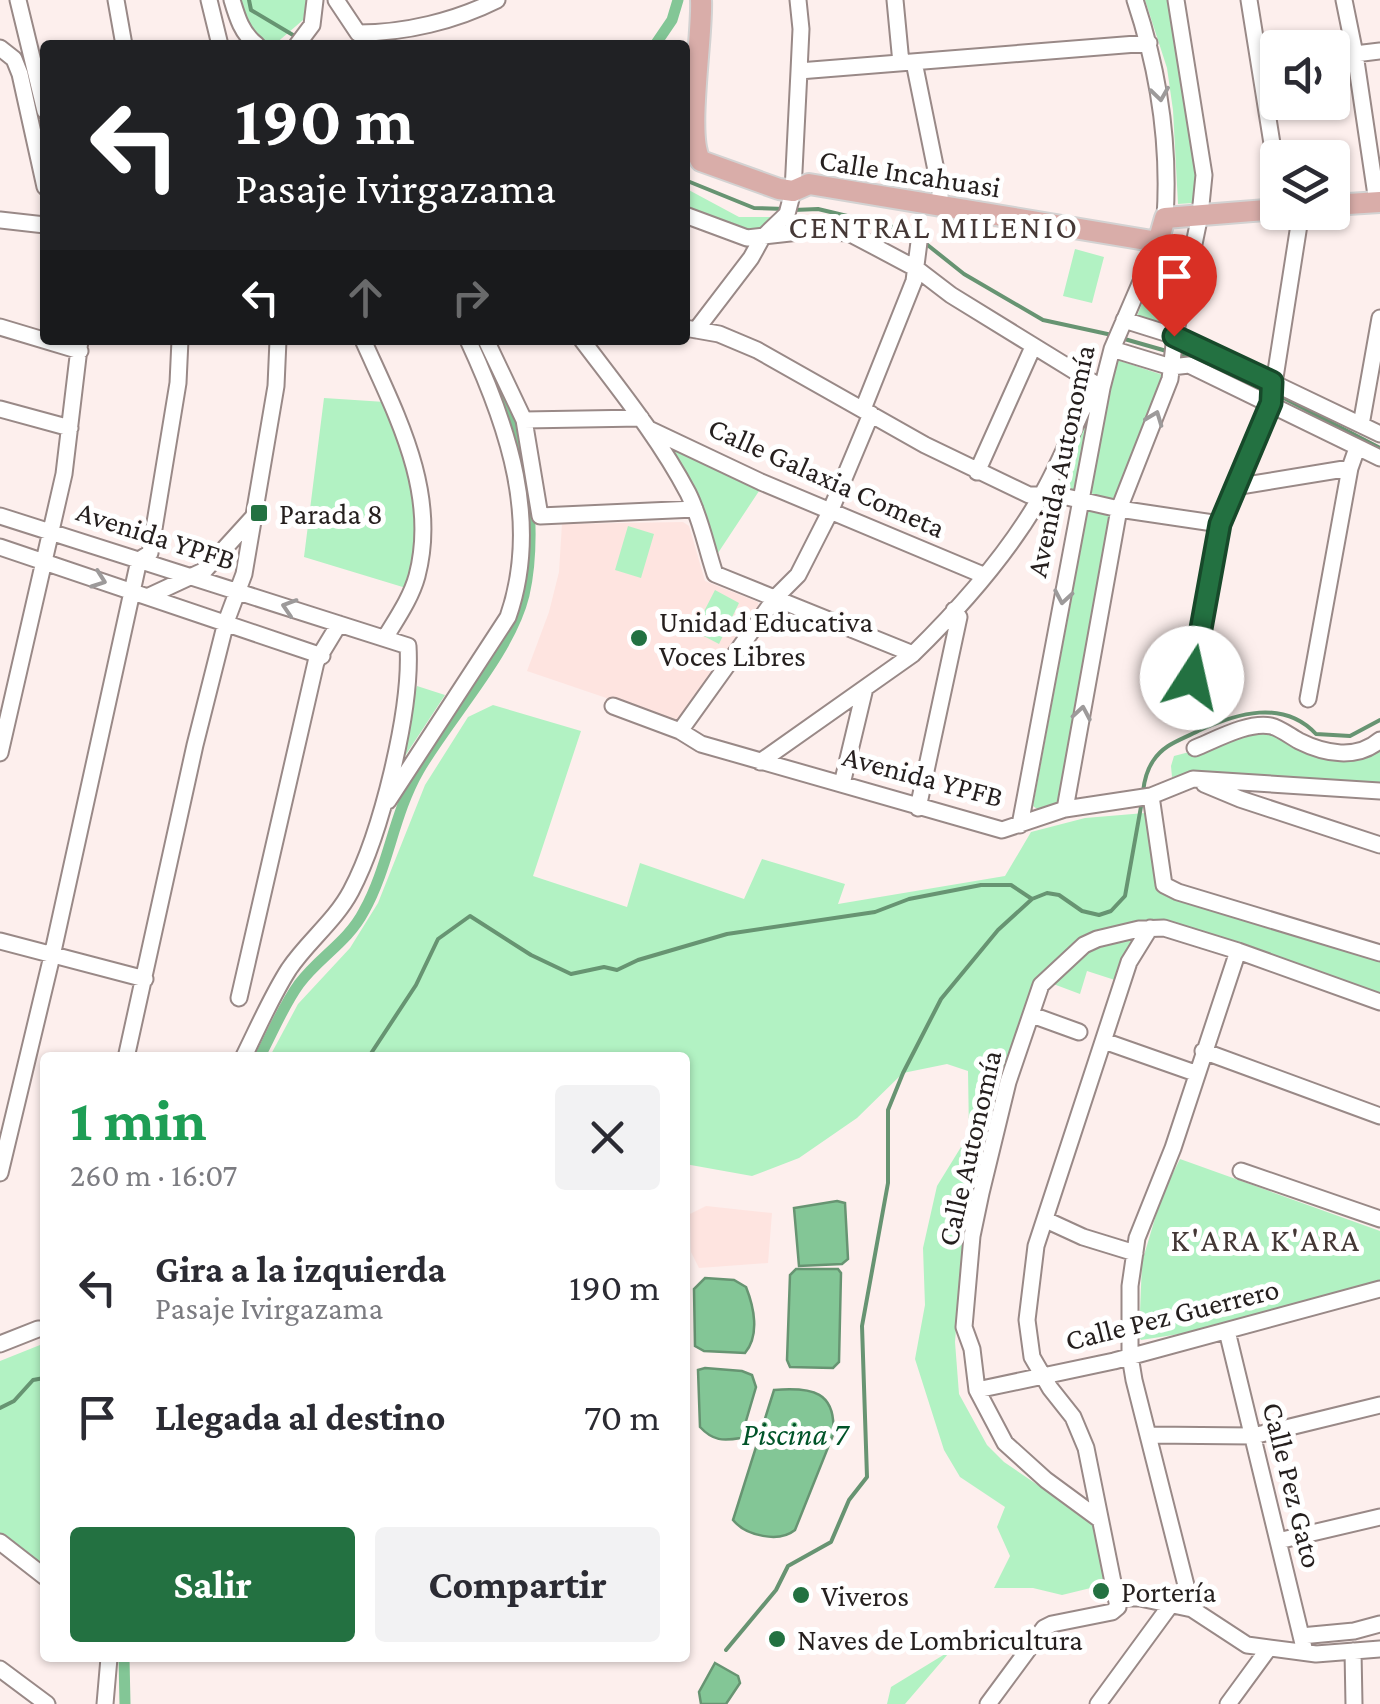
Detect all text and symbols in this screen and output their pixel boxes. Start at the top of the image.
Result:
map controls [1260,30,1350,230]
button: sound [1260,30,1350,120]
icon: left [70,80,200,210]
text: 190 m [235,81,415,159]
one-way arrow [1148,86,1169,102]
button: layers [1260,140,1350,230]
street label: Calle Incahuasi [817,142,1003,204]
text: Pasaje Ivirgazama [235,163,556,213]
district label: CENTRAL MILENIO [789,209,1079,245]
pin [1132,234,1217,337]
icon: arrive [1147,249,1202,304]
icon: left [233,270,288,325]
icon: ahead [338,270,393,325]
icon: right [443,270,498,325]
street label: Avenida Autonomía [1019,342,1101,580]
street label: Calle Galaxia Cometa [704,410,951,544]
one-way arrow [1143,410,1163,427]
street label: Avenida YPFB [73,494,239,576]
place label: Parada 8 [279,497,383,530]
marker: Parada 8 [248,502,270,524]
one-way arrow [90,568,107,589]
one-way arrow [1053,589,1074,605]
one-way arrow [281,598,298,619]
place label: Unidad Educativa Voces Libres [659,605,873,672]
position arrow [1140,626,1244,730]
marker: Unidad Educativa Voces Libres [628,627,650,649]
one-way arrow [1071,705,1092,721]
street label: Avenida YPFB [839,739,1007,813]
street label: Calle Autonomía [930,1047,1008,1249]
button: close [555,1085,660,1190]
text: 1 min [70,1086,207,1153]
text: 260 m · 16:07 [70,1157,237,1193]
district label: K'ARA K'ARA [1171,1222,1361,1258]
text: Gira a la izquierda [155,1248,446,1290]
icon: left [70,1260,125,1315]
text: 190 m [569,1266,660,1308]
street label: Calle Pez Guerrero [1062,1272,1282,1356]
text: Pasaje Ivirgazama [155,1290,383,1326]
icon: arrive [70,1390,125,1445]
text: Llegada al destino [155,1396,445,1438]
text: 70 m [584,1396,660,1438]
street label: Calle Pez Gato [1256,1399,1330,1571]
water label: Piscina 7 [742,1416,851,1452]
button: Salir [70,1527,355,1642]
button: Compartir [375,1527,660,1642]
place label: Portería [1121,1575,1216,1608]
place label: Viveros [821,1579,909,1612]
marker: Portería [1090,1580,1112,1602]
marker: Viveros [790,1584,812,1606]
place label: Naves de Lombricultura [797,1623,1083,1656]
marker: Naves de Lombricultura [766,1628,788,1650]

